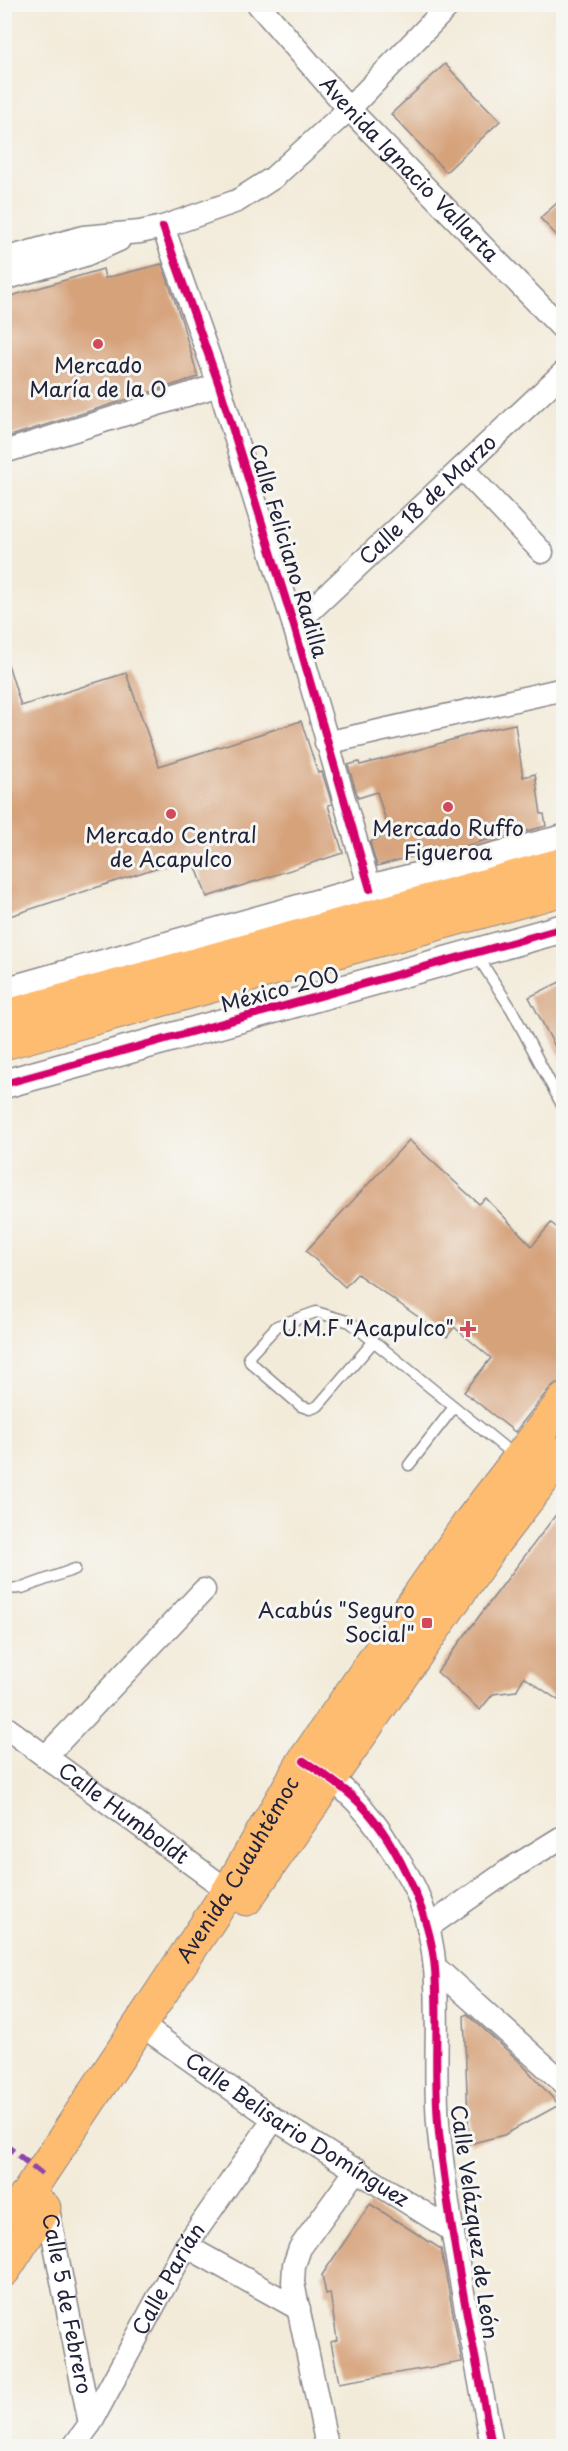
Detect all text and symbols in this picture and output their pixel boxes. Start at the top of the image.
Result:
street label: Avenida Ignacio Vallarta [313,68,508,269]
marker: Mercado María de la O [91,337,105,351]
place label: Mercado María de la O [29,348,167,404]
street label: Calle 18 de Marzo [351,426,503,571]
street label: Calle Feliciano Radilla [242,439,338,662]
marker: Mercado Ruffo Figueroa [441,800,455,814]
marker: Mercado Central de Acapulco [164,807,178,821]
place label: Mercado Ruffo Figueroa [372,811,524,867]
place label: Mercado Central de Acapulco [85,818,257,874]
street label: México 200 [217,957,342,1019]
place label: U.M.F "Acapulco" [281,1311,454,1343]
marker: U.M.F "Acapulco" [459,1320,477,1338]
place label: Acabús "Seguro Social" [258,1593,415,1649]
marker: Acabús "Seguro Social" [420,1616,434,1630]
street label: Calle Humboldt [52,1753,197,1871]
street label: Avenida Cuauhtémoc [167,1770,306,1968]
street label: Calle Belisario Domínguez [179,2043,416,2214]
street label: Calle Velázquez de León [444,2102,508,2341]
street label: Calle 5 de Febrero [35,2210,102,2397]
street label: Calle Parián [123,2215,212,2340]

